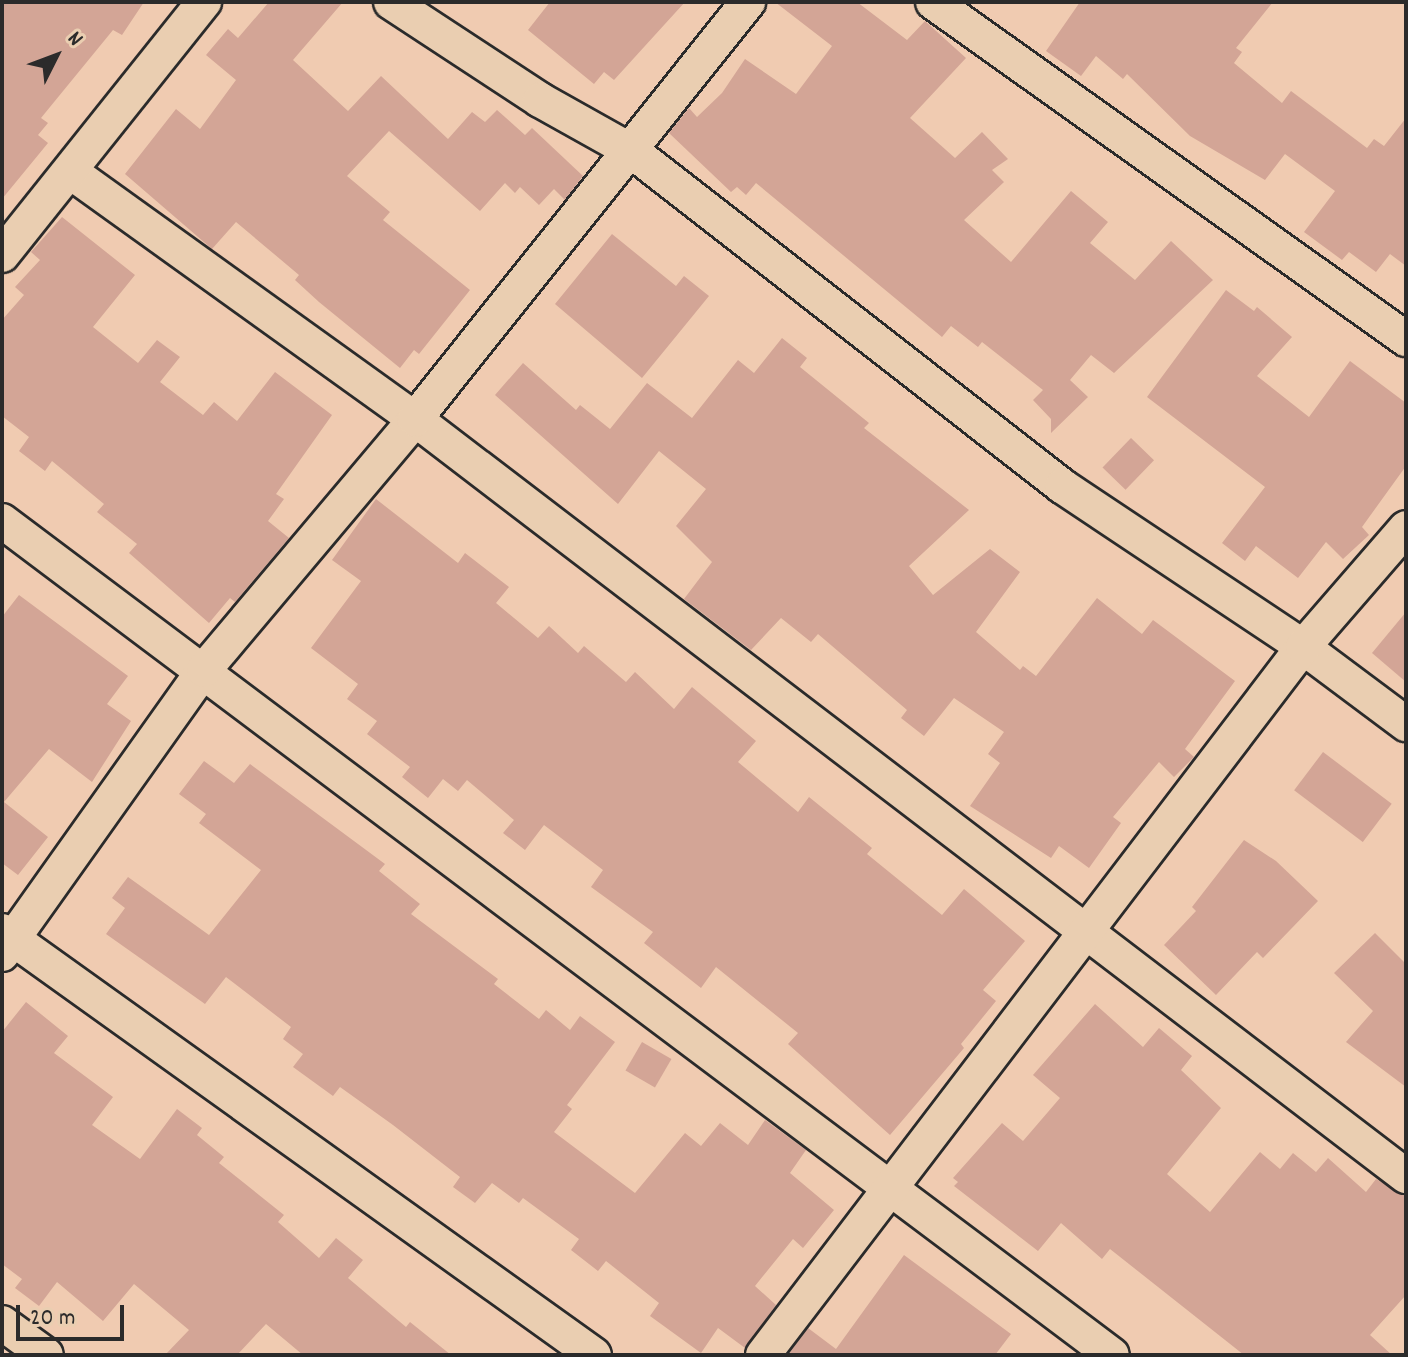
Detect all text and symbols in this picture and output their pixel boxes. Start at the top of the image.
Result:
north arrow [16,16,96,96]
text: N [59,25,89,54]
scale bar [20,1289,128,1339]
text: 20 m [30,1302,76,1336]

